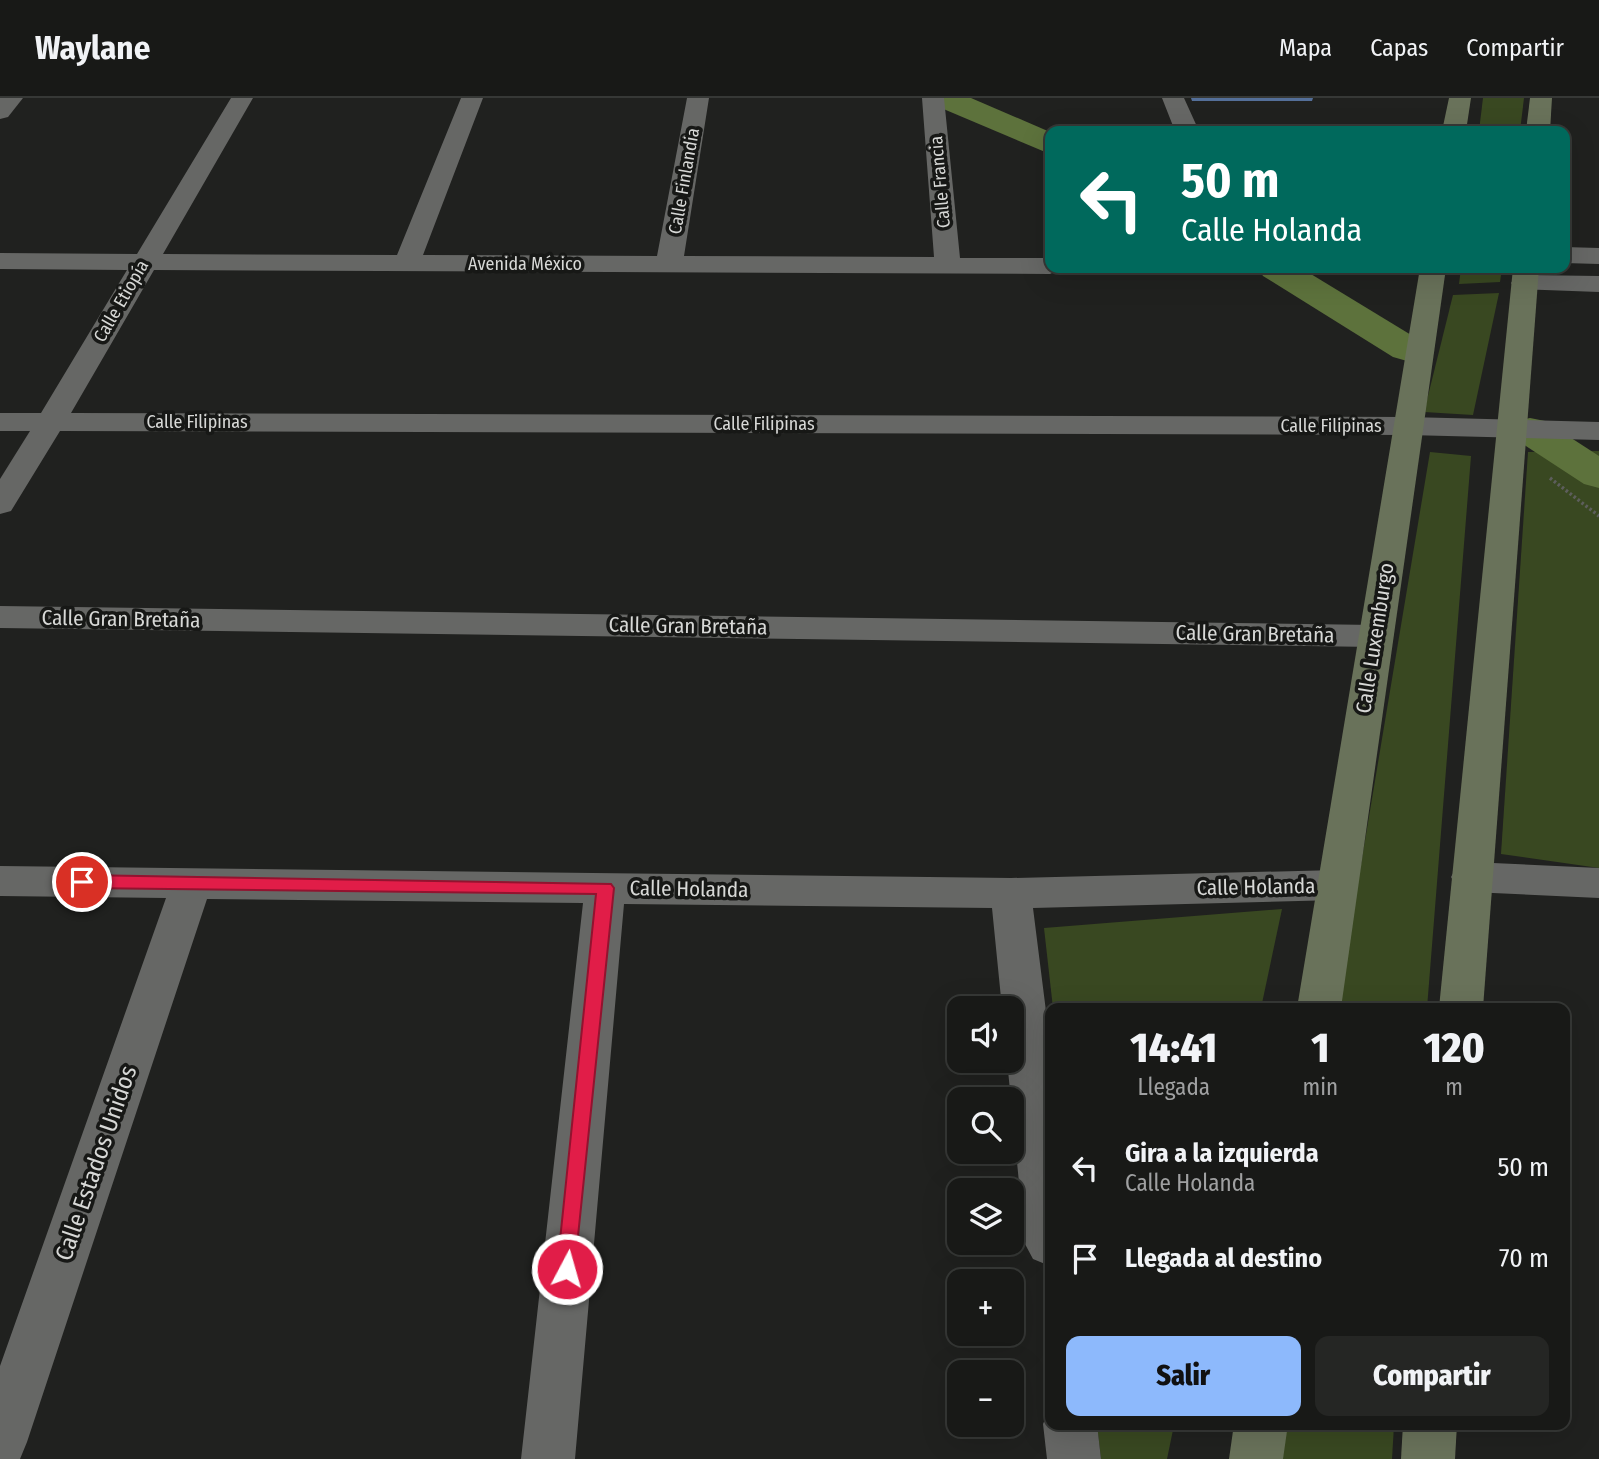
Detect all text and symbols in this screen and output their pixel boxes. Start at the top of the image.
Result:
text: Waylane [35,28,150,68]
text: Mapa [1279,34,1332,62]
text: Capas [1370,34,1428,62]
text: Compartir [1466,34,1564,62]
street label: Calle Finlandia [664,126,704,236]
street label: Calle Francia [925,135,955,229]
text: 50 m [1181,151,1279,210]
icon: left [1066,154,1157,245]
text: Calle Holanda [1181,211,1362,249]
street label: Avenida México [468,253,582,275]
street label: Calle Etiopía [89,256,153,346]
street label: Calle Filipinas [146,411,248,433]
street label: Calle Filipinas [713,413,815,435]
street label: Calle Filipinas [1280,415,1382,437]
street label: Calle Luxemburgo [1350,561,1400,715]
street label: Calle Gran Bretaña [41,605,201,633]
street label: Calle Gran Bretaña [608,612,768,640]
street label: Calle Gran Bretaña [1175,620,1335,648]
pin [52,852,112,912]
icon: arrive [63,863,101,901]
street label: Calle Holanda [1196,873,1316,901]
street label: Calle Holanda [629,875,749,903]
map controls [947,996,1024,1437]
button: sound [947,996,1024,1073]
text: 14:41 [1130,1023,1217,1073]
text: 1 [1311,1023,1329,1073]
text: 120 [1423,1023,1485,1073]
street label: Calle Estados Unidos [50,1062,142,1264]
text: Llegada [1138,1073,1210,1101]
text: min [1303,1073,1338,1101]
text: m [1445,1073,1463,1101]
button: search [947,1087,1024,1164]
text: Gira a la izquierda [1125,1138,1319,1169]
icon: left [1066,1149,1104,1187]
text: 50 m [1497,1152,1549,1183]
text: Calle Holanda [1125,1169,1255,1197]
button: layers [947,1178,1024,1255]
position arrow [530,1232,604,1306]
icon: arrive [1066,1240,1104,1278]
text: Llegada al destino [1125,1243,1322,1274]
text: 70 m [1499,1243,1549,1274]
button: + [947,1269,1024,1346]
button: Salir [1066,1336,1301,1416]
button: Compartir [1315,1336,1549,1416]
button: − [947,1360,1024,1437]

